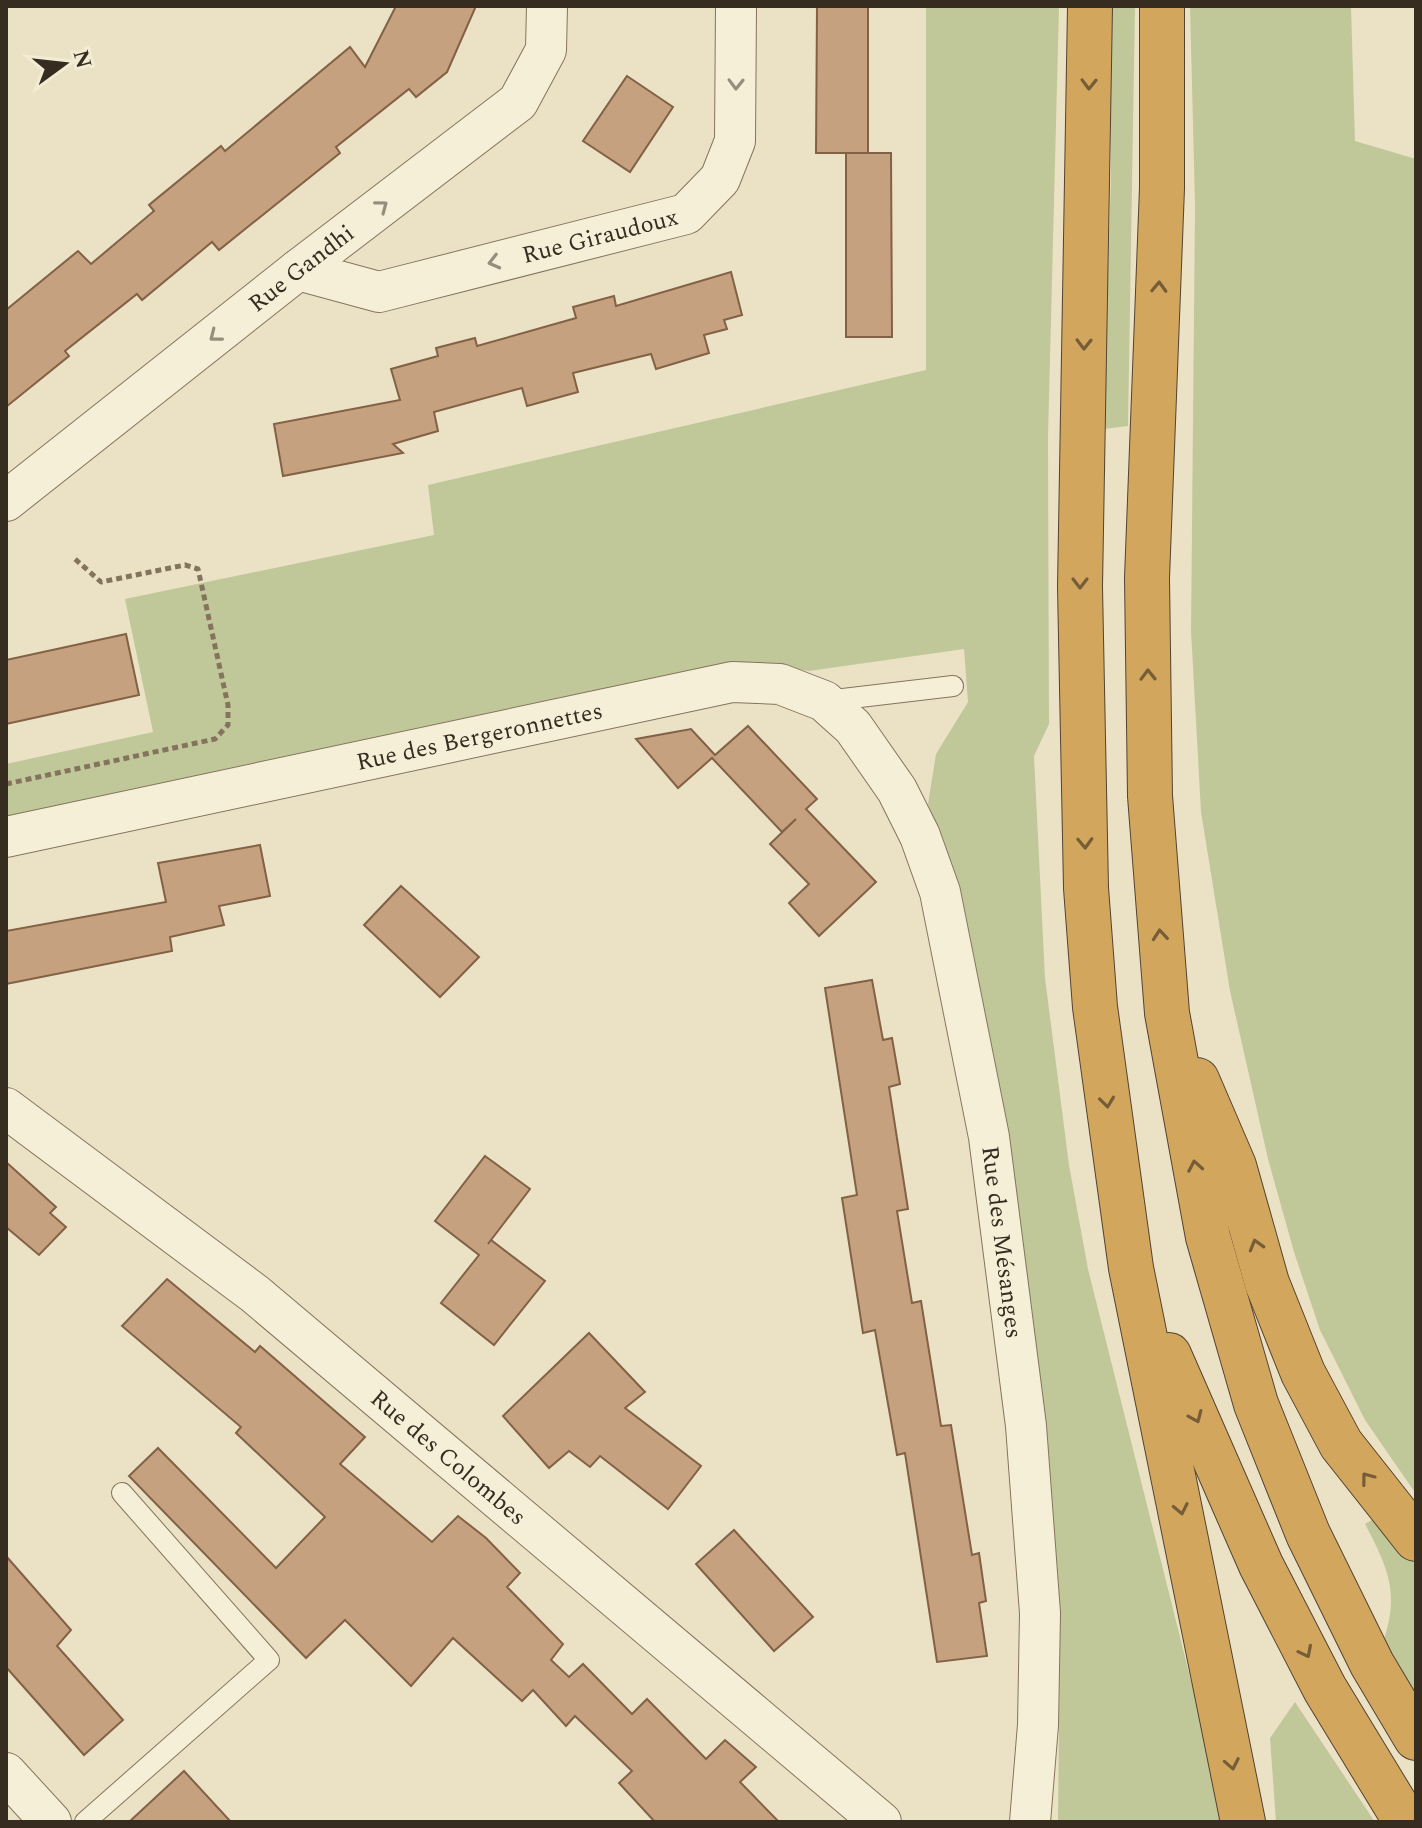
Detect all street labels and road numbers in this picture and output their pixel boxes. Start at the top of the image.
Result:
street label: Rue Giraudoux [518,200,682,274]
street label: Rue Gandhi [241,216,362,322]
street label: Rue des Bergeronnettes [353,693,606,781]
street label: Rue des Mésanges [971,1144,1032,1341]
street label: Rue des Colombes [362,1381,534,1535]

